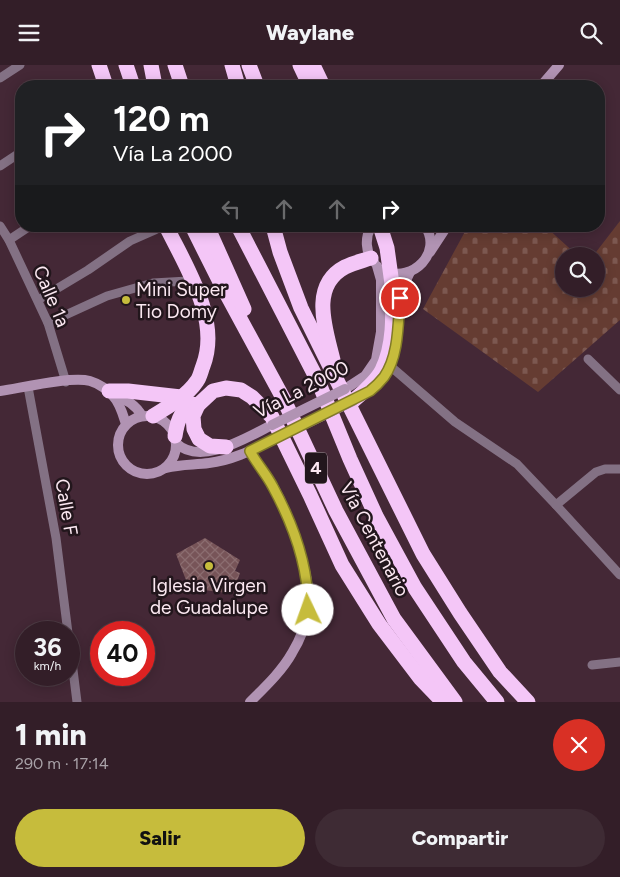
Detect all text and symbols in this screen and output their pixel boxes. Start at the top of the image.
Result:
icon: menu [15,19,43,47]
text: Waylane [266,19,354,46]
icon: search [577,19,605,47]
text: 120 m [113,98,210,140]
icon: right [30,100,95,165]
text: Vía La 2000 [113,140,233,167]
icon: left [217,195,245,223]
icon: ahead [270,195,298,223]
icon: ahead [323,195,351,223]
icon: right [376,195,404,223]
map controls [555,247,605,297]
button: search [555,247,605,297]
street label: Calle 1a [28,262,75,330]
pin [379,277,421,319]
place label: Mini Super Tio Domy [136,278,227,323]
icon: arrive [386,284,414,312]
marker: Mini Super Tio Domy [120,294,132,306]
street label: Vía La 2000 [250,356,353,423]
road number: 4 [305,453,327,483]
street label: Calle F [50,477,83,537]
street label: Vía Centenario [335,478,414,600]
marker: Iglesia Virgen de Guadalupe [203,560,215,572]
place label: Iglesia Virgen de Guadalupe [150,574,268,619]
position arrow [281,583,333,635]
speed limit sign: 40 [90,621,155,686]
text: 36 [33,632,62,662]
text: km/h [34,659,61,673]
text: 1 min [15,716,87,753]
button: close [553,719,605,771]
text: 290 m · 17:14 [15,754,109,773]
button: Salir [15,809,305,867]
button: Compartir [315,809,605,867]

